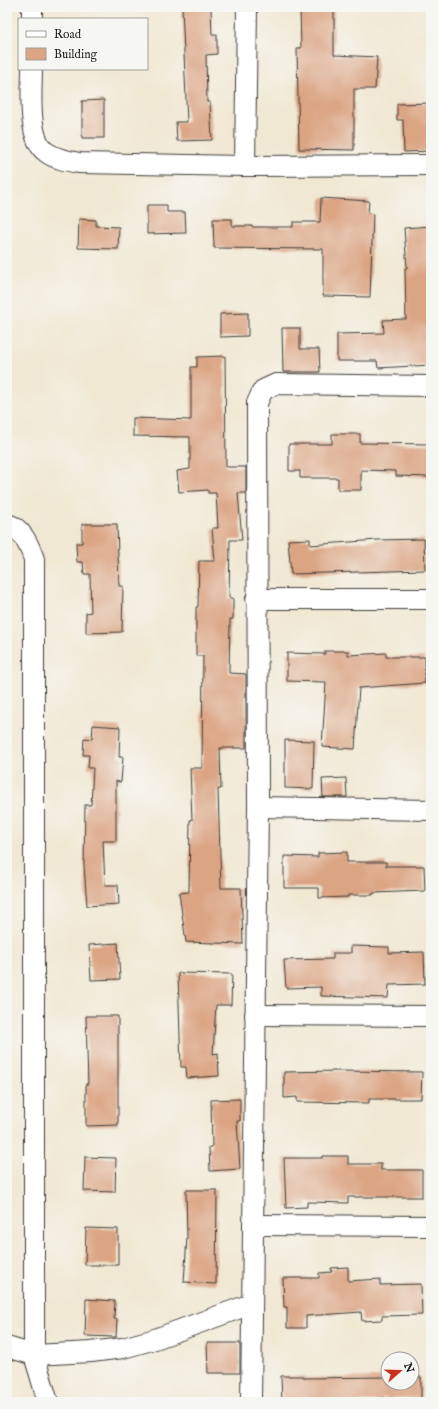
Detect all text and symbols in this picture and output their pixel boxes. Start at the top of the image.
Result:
legend [18,18,148,70]
text: Road [54,27,82,42]
text: Building [54,47,98,62]
north arrow [380,1351,420,1391]
text: N [400,1360,417,1375]

